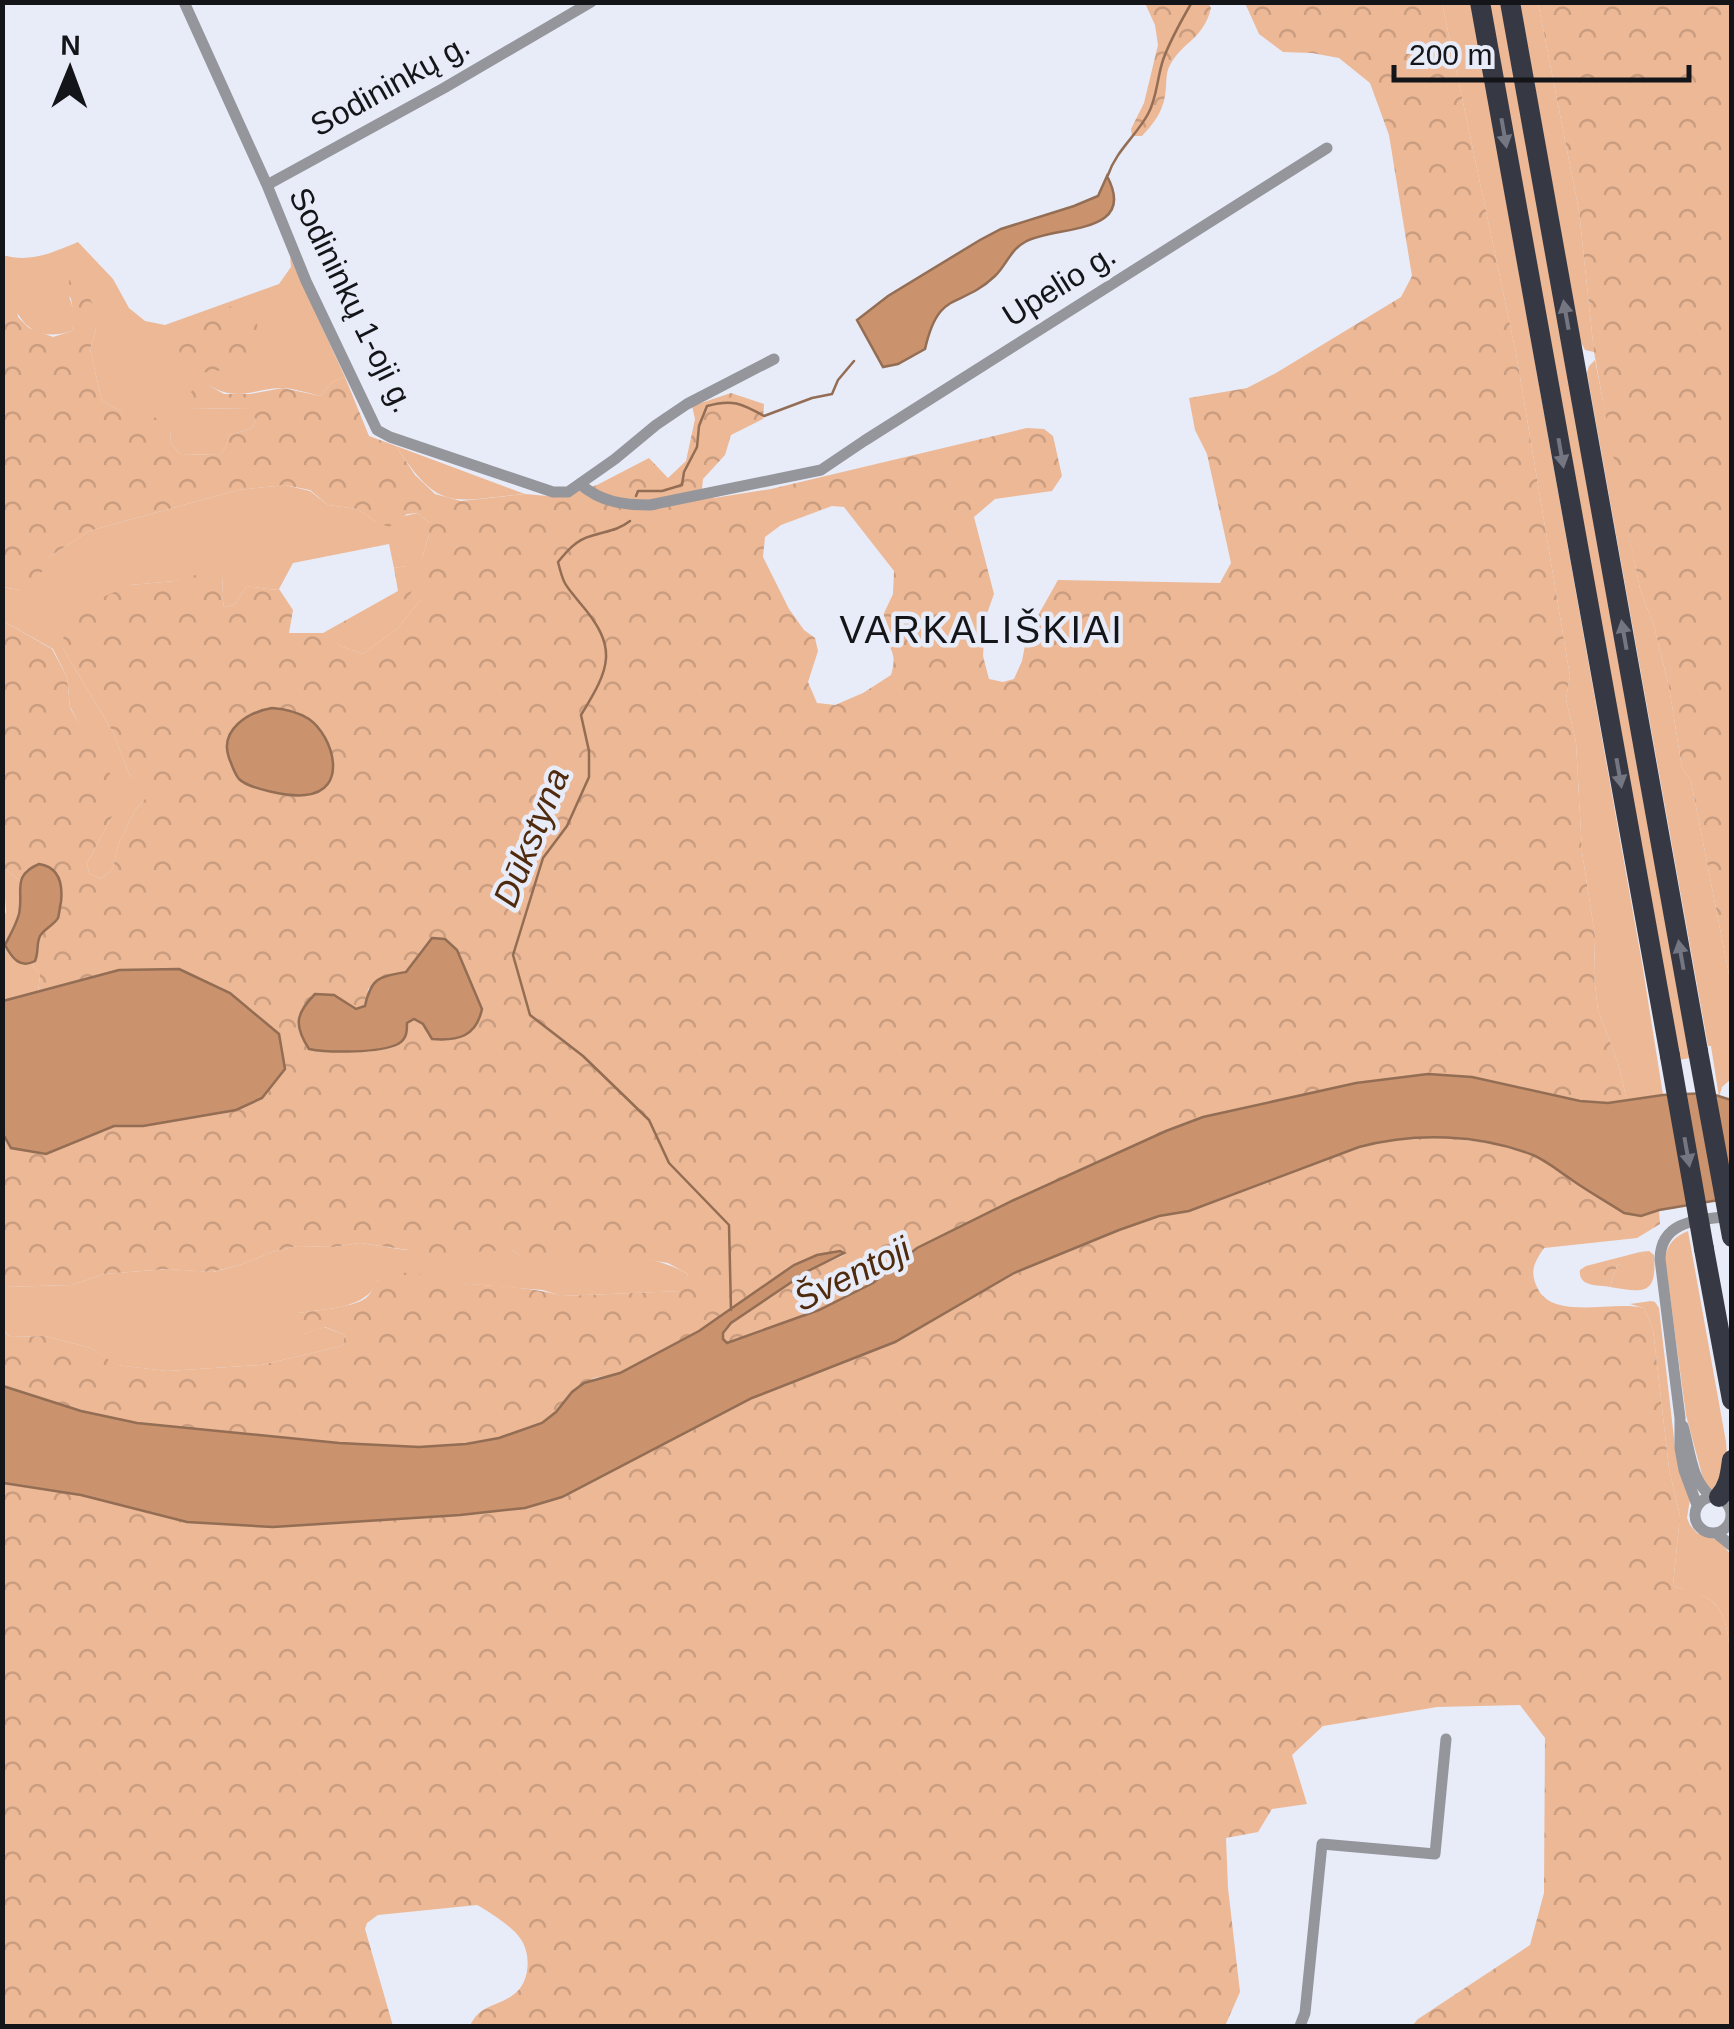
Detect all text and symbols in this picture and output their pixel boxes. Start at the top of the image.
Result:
north arrow [20,20,120,120]
scale bar [1394,20,1689,82]
street label: Sodininkų g. [304,27,476,143]
text: N [60,30,81,61]
text: 200 m [1409,38,1492,71]
one-way arrow [1497,118,1512,149]
street label: Sodininkų 1-oji g. [282,182,422,418]
street label: Upelio g. [996,236,1122,334]
one-way arrow [1558,299,1573,331]
one-way arrow [1554,438,1569,469]
district label: VARKALIŠKIAI [840,608,1124,651]
one-way arrow [1615,619,1631,650]
one-way arrow [1612,757,1627,789]
water label: Dūkstyna [485,762,576,912]
one-way arrow [1673,939,1688,970]
one-way arrow [1680,1137,1695,1169]
water label: Šventoji [787,1228,917,1318]

